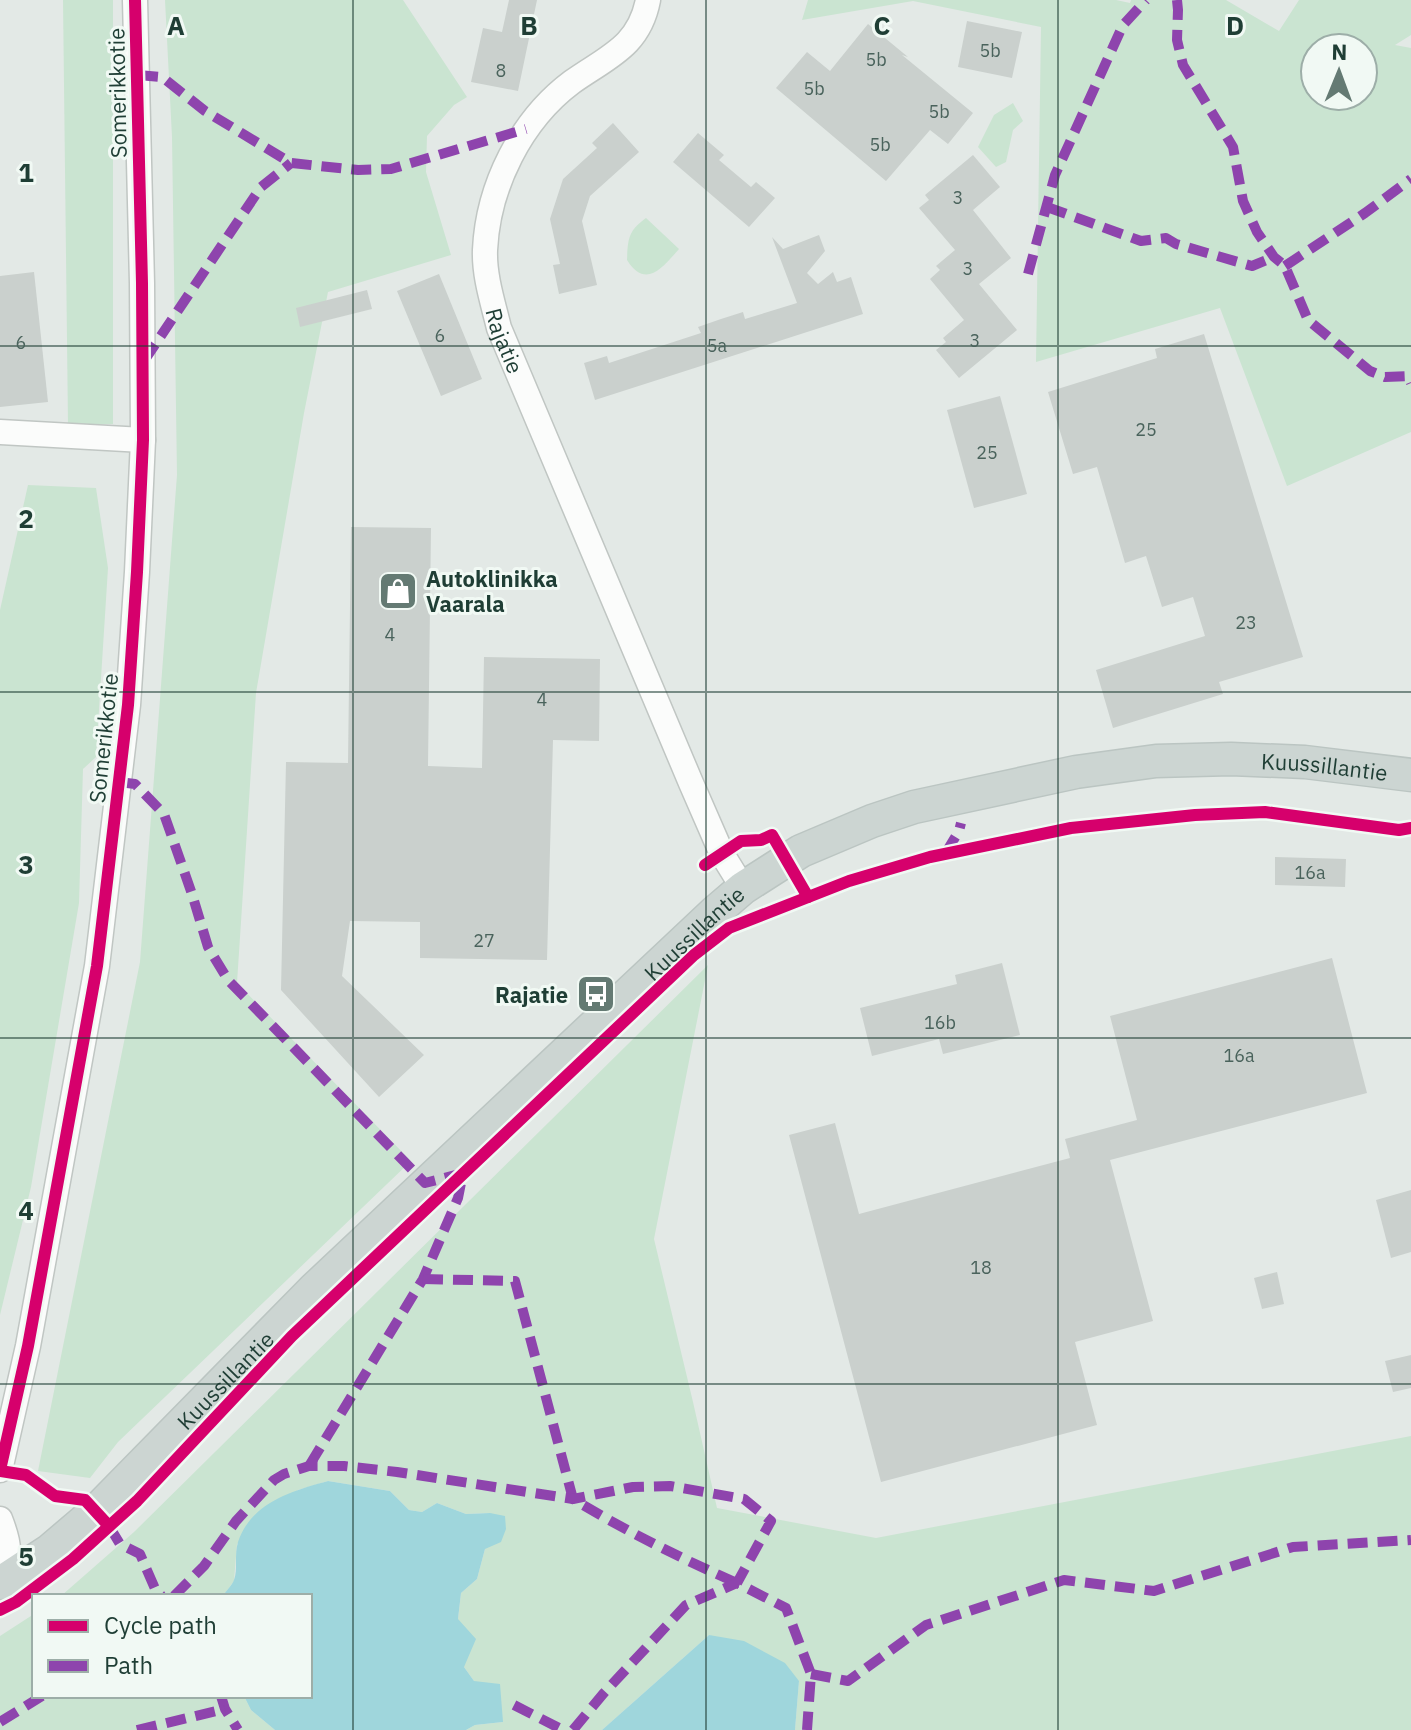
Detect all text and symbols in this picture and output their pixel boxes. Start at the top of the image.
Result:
text: A [167,8,185,42]
text: B [520,8,538,42]
text: C [874,8,891,42]
text: D [1226,8,1244,42]
street label: Somerikkotie [101,28,133,158]
north arrow [1299,32,1379,112]
text: N [1331,37,1348,66]
house number: 5b [979,39,1001,62]
house number: 5b [865,48,887,71]
house number: 8 [496,59,506,82]
house number: 5b [803,77,825,100]
house number: 5b [928,100,950,123]
house number: 5b [869,133,891,156]
text: 1 [18,155,34,189]
house number: 3 [953,186,963,209]
house number: 3 [963,257,973,280]
street label: Rajatie [480,305,531,378]
house number: 6 [435,324,445,347]
house number: 3 [970,329,980,352]
house number: 6 [16,331,26,354]
house number: 5a [707,334,728,357]
house number: 25 [1135,418,1157,441]
house number: 25 [976,441,998,464]
text: 2 [18,501,34,535]
place label: Autoklinikka Vaarala [426,564,558,618]
shop icon: Autoklinikka Vaarala [377,570,419,612]
house number: 23 [1235,611,1257,634]
house number: 4 [385,623,396,646]
street label: Somerikkotie [82,672,124,804]
house number: 4 [537,688,548,711]
street label: Kuussillantie [1261,746,1389,787]
text: 3 [18,847,34,881]
house number: 16a [1294,861,1326,884]
street label: Kuussillantie [637,879,750,986]
house number: 27 [473,929,495,952]
bus stop icon: Rajatie [575,973,617,1015]
place label: Rajatie [495,980,568,1009]
house number: 16b [924,1011,956,1034]
house number: 16a [1223,1044,1255,1067]
text: 4 [18,1193,34,1227]
house number: 18 [970,1256,992,1279]
street label: Kuussillantie [170,1324,280,1435]
text: 5 [18,1539,34,1573]
legend [32,1594,312,1698]
text: Cycle path [104,1609,217,1641]
text: Path [104,1649,153,1681]

